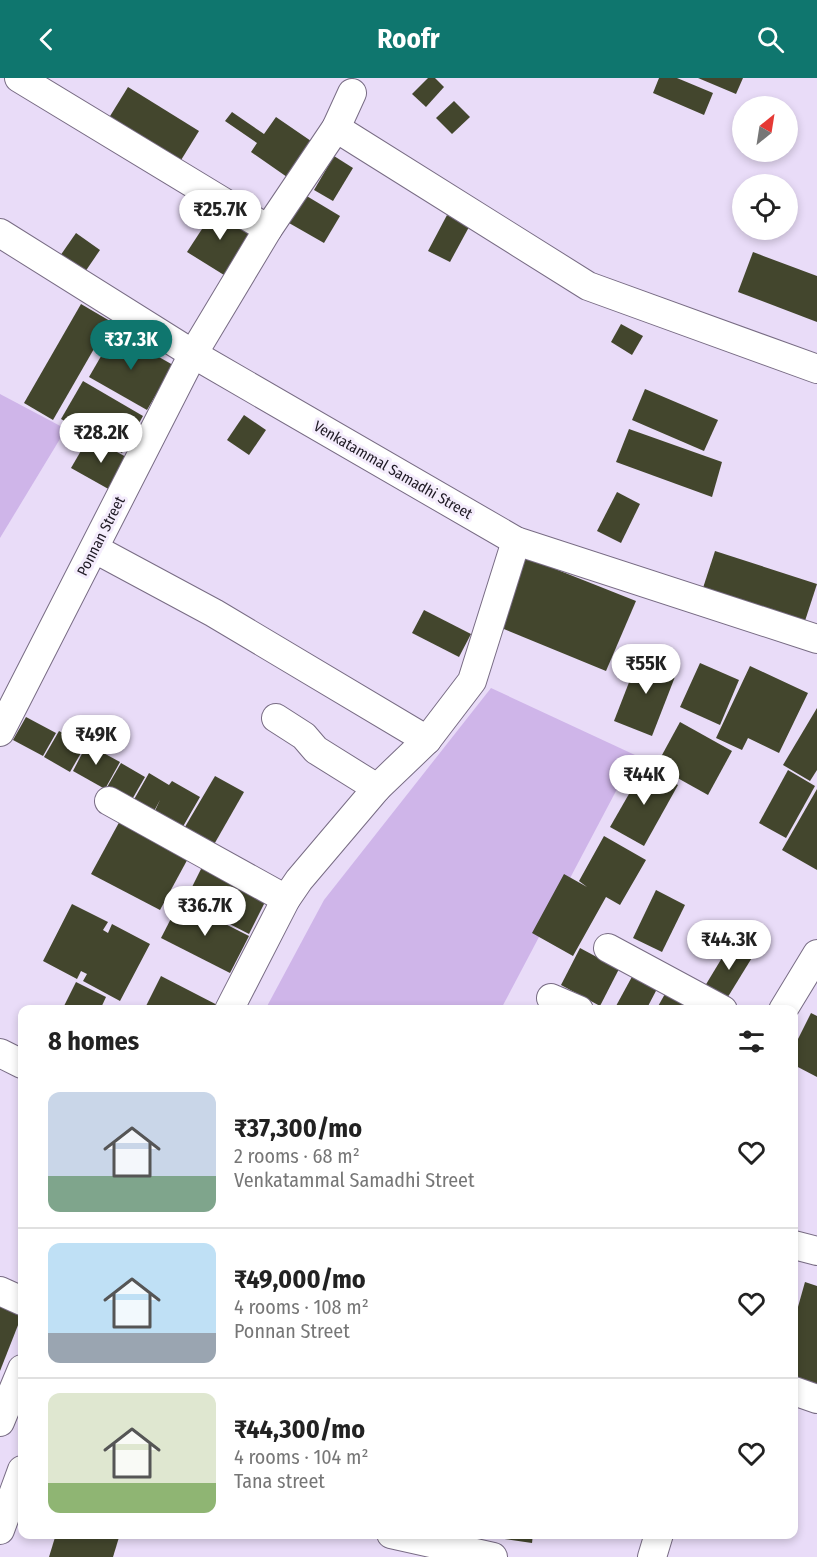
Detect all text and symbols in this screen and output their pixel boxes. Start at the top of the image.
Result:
icon: back [30,23,63,56]
text: Roofr [377,23,440,55]
icon: search [754,23,787,56]
north arrow [732,96,798,162]
map controls [732,96,798,240]
button: locate [732,174,798,240]
pin: ₹25.7K [171,190,269,241]
text: ₹25.7K [193,197,247,221]
pin: ₹37.3K [82,320,180,371]
text: ₹37.3K [104,327,158,351]
pin: ₹28.2K [52,413,150,464]
street label: Venkatammal Samadhi Street [310,417,476,523]
text: ₹28.2K [73,420,129,444]
street label: Ponnan Street [73,493,129,579]
pin: ₹55K [610,644,682,695]
text: ₹55K [626,651,666,675]
pin: ₹49K [60,715,132,766]
text: ₹49K [75,722,117,746]
pin: ₹44K [608,755,680,806]
text: ₹44K [623,762,665,786]
pin: ₹36.7K [156,886,254,937]
text: ₹36.7K [178,893,232,917]
pin: ₹44.3K [680,920,778,971]
text: ₹44.3K [701,927,757,951]
icon: filters [735,1025,768,1058]
text: 8 homes [48,1026,139,1057]
text: ₹37,300/mo [234,1113,362,1144]
icon: home [96,1116,168,1188]
icon: heart [735,1136,768,1169]
text: 2 rooms · 68 m² [234,1144,360,1168]
text: Venkatammal Samadhi Street [234,1168,475,1192]
text: ₹49,000/mo [234,1264,366,1295]
icon: home [96,1267,168,1339]
icon: heart [735,1287,768,1320]
text: 4 rooms · 108 m² [234,1295,369,1319]
text: Ponnan Street [234,1319,350,1343]
text: ₹44,300/mo [234,1414,365,1445]
icon: home [96,1417,168,1489]
icon: heart [735,1437,768,1470]
text: 4 rooms · 104 m² [234,1445,369,1469]
text: Tana street [234,1469,325,1493]

